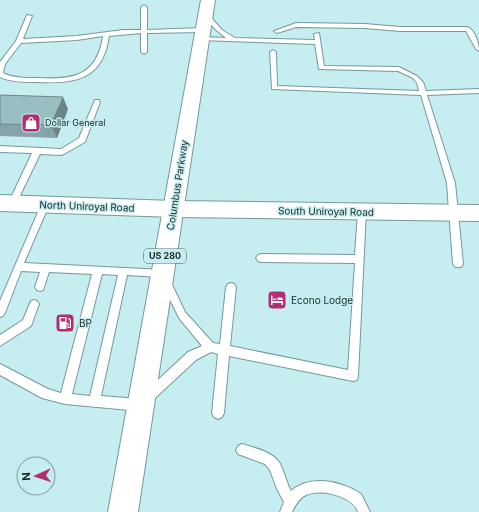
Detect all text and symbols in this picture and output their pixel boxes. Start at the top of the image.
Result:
shop icon: Dollar General [20,112,42,134]
place label: Dollar General [45,117,105,128]
street label: Columbus Parkway [164,139,190,231]
street label: North Uniroyal Road [39,198,135,214]
street label: South Uniroyal Road [278,204,374,218]
road number: US 280 [144,249,186,263]
hotel icon: Econo Lodge [266,289,288,311]
place label: Econo Lodge [291,294,353,306]
fuel station icon: BP [54,312,76,334]
place label: BP [79,317,92,329]
north arrow [16,456,56,496]
text: N [19,472,33,481]

